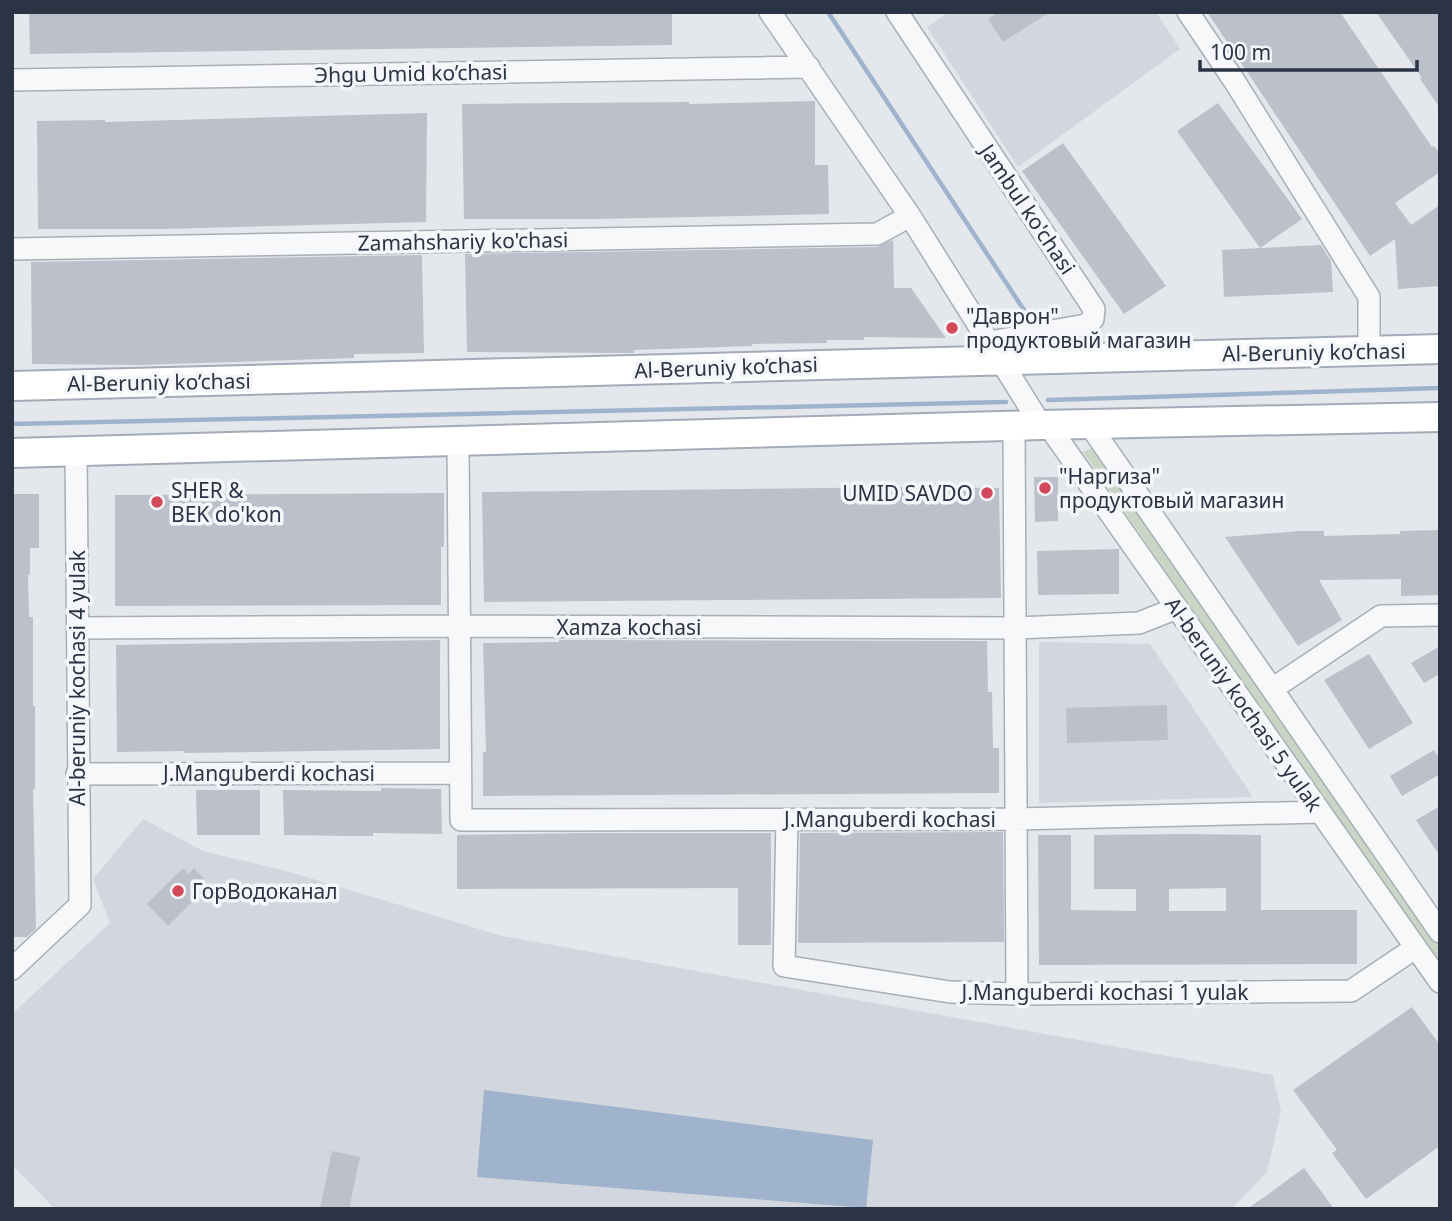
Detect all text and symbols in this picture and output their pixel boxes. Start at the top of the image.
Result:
scale bar [1200,28,1417,72]
text: 100 m [1210,38,1271,66]
street label: Эhgu Umid ko’chasi [314,57,508,89]
street label: Jambul ko'chasi [973,137,1082,280]
street label: Zamahshariy ko'chasi [357,225,569,257]
place label: "Даврон" продуктовый магазин [966,302,1192,354]
marker: "Даврон" продуктовый магазин [944,320,960,336]
street label: Al-Beruniy ko’chasi [1222,336,1406,368]
street label: Al-Beruniy ko’chasi [634,350,818,384]
street label: Al-Beruniy ko’chasi [67,366,251,398]
place label: "Наргиза" продуктовый магазин [1059,462,1285,514]
place label: SHER & BEK do'kon [171,476,282,528]
place label: UMID SAVDO [842,479,973,507]
marker: "Наргиза" продуктовый магазин [1037,480,1053,496]
marker: UMID SAVDO [979,485,995,501]
marker: SHER & BEK do'kon [149,494,165,510]
street label: Al-beruniy kochasi 4 yulak [63,549,91,806]
street label: Al-beruniy kochasi 5 yulak [1159,591,1329,817]
street label: Xamza kochasi [556,613,702,641]
street label: J.Manguberdi kochasi [161,759,375,787]
street label: J.Manguberdi kochasi [782,805,996,833]
place label: ГорВодоканал [192,877,338,905]
marker: ГорВодоканал [170,883,186,899]
street label: J.Manguberdi kochasi 1 yulak [959,978,1249,1006]

